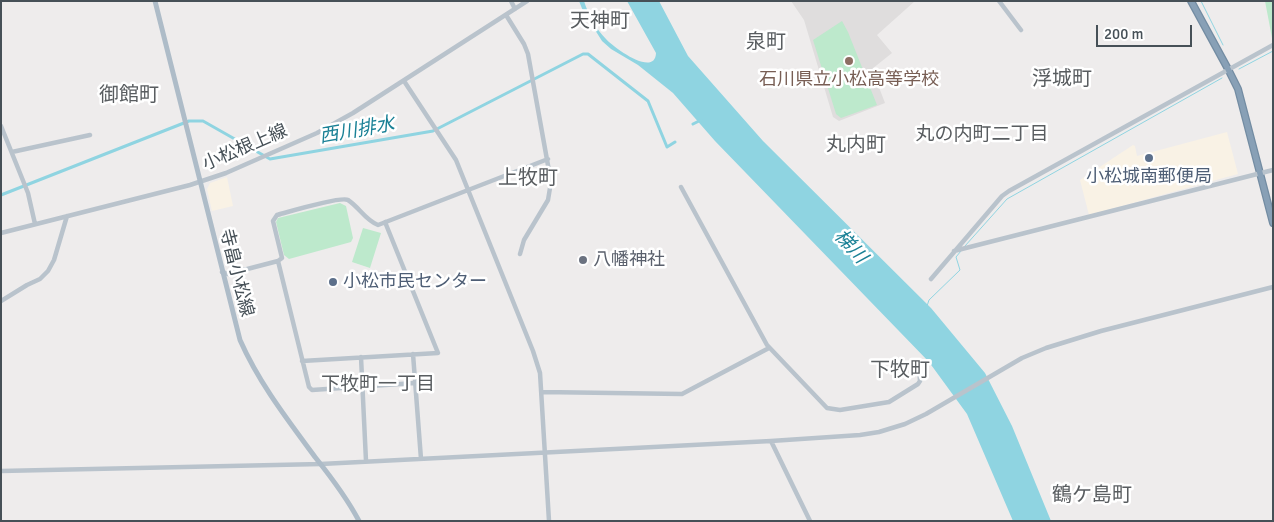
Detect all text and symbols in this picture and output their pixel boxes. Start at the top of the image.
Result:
district label: 天神町 [570,10,630,34]
scale bar [1099,15,1195,47]
text: 200 m [1104,25,1144,43]
district label: 泉町 [746,31,786,55]
marker: 石川県立小松高等学校 [843,55,855,67]
district label: 浮城町 [1032,68,1092,92]
place label: 石川県立小松高等学校 [759,69,939,91]
district label: 御館町 [99,84,159,108]
water label: 西川排水 [318,113,396,149]
street label: 小松根上線 [199,120,291,176]
district label: 丸の内町二丁目 [916,124,1048,146]
district label: 丸内町 [826,134,886,158]
marker: 小松城南郵便局 [1143,152,1155,164]
place label: 小松城南郵便局 [1086,166,1212,188]
district label: 上牧町 [498,167,558,191]
water label: 梯川 [829,225,871,269]
street label: 寺畠小松線 [215,227,257,319]
place label: 八幡神社 [593,249,665,271]
marker: 八幡神社 [577,254,589,266]
place label: 小松市民センター [343,271,487,293]
marker: 小松市民センター [327,276,339,288]
district label: 下牧町 [870,359,930,383]
district label: 下牧町一丁目 [321,374,435,396]
district label: 鶴ケ島町 [1052,484,1132,508]

